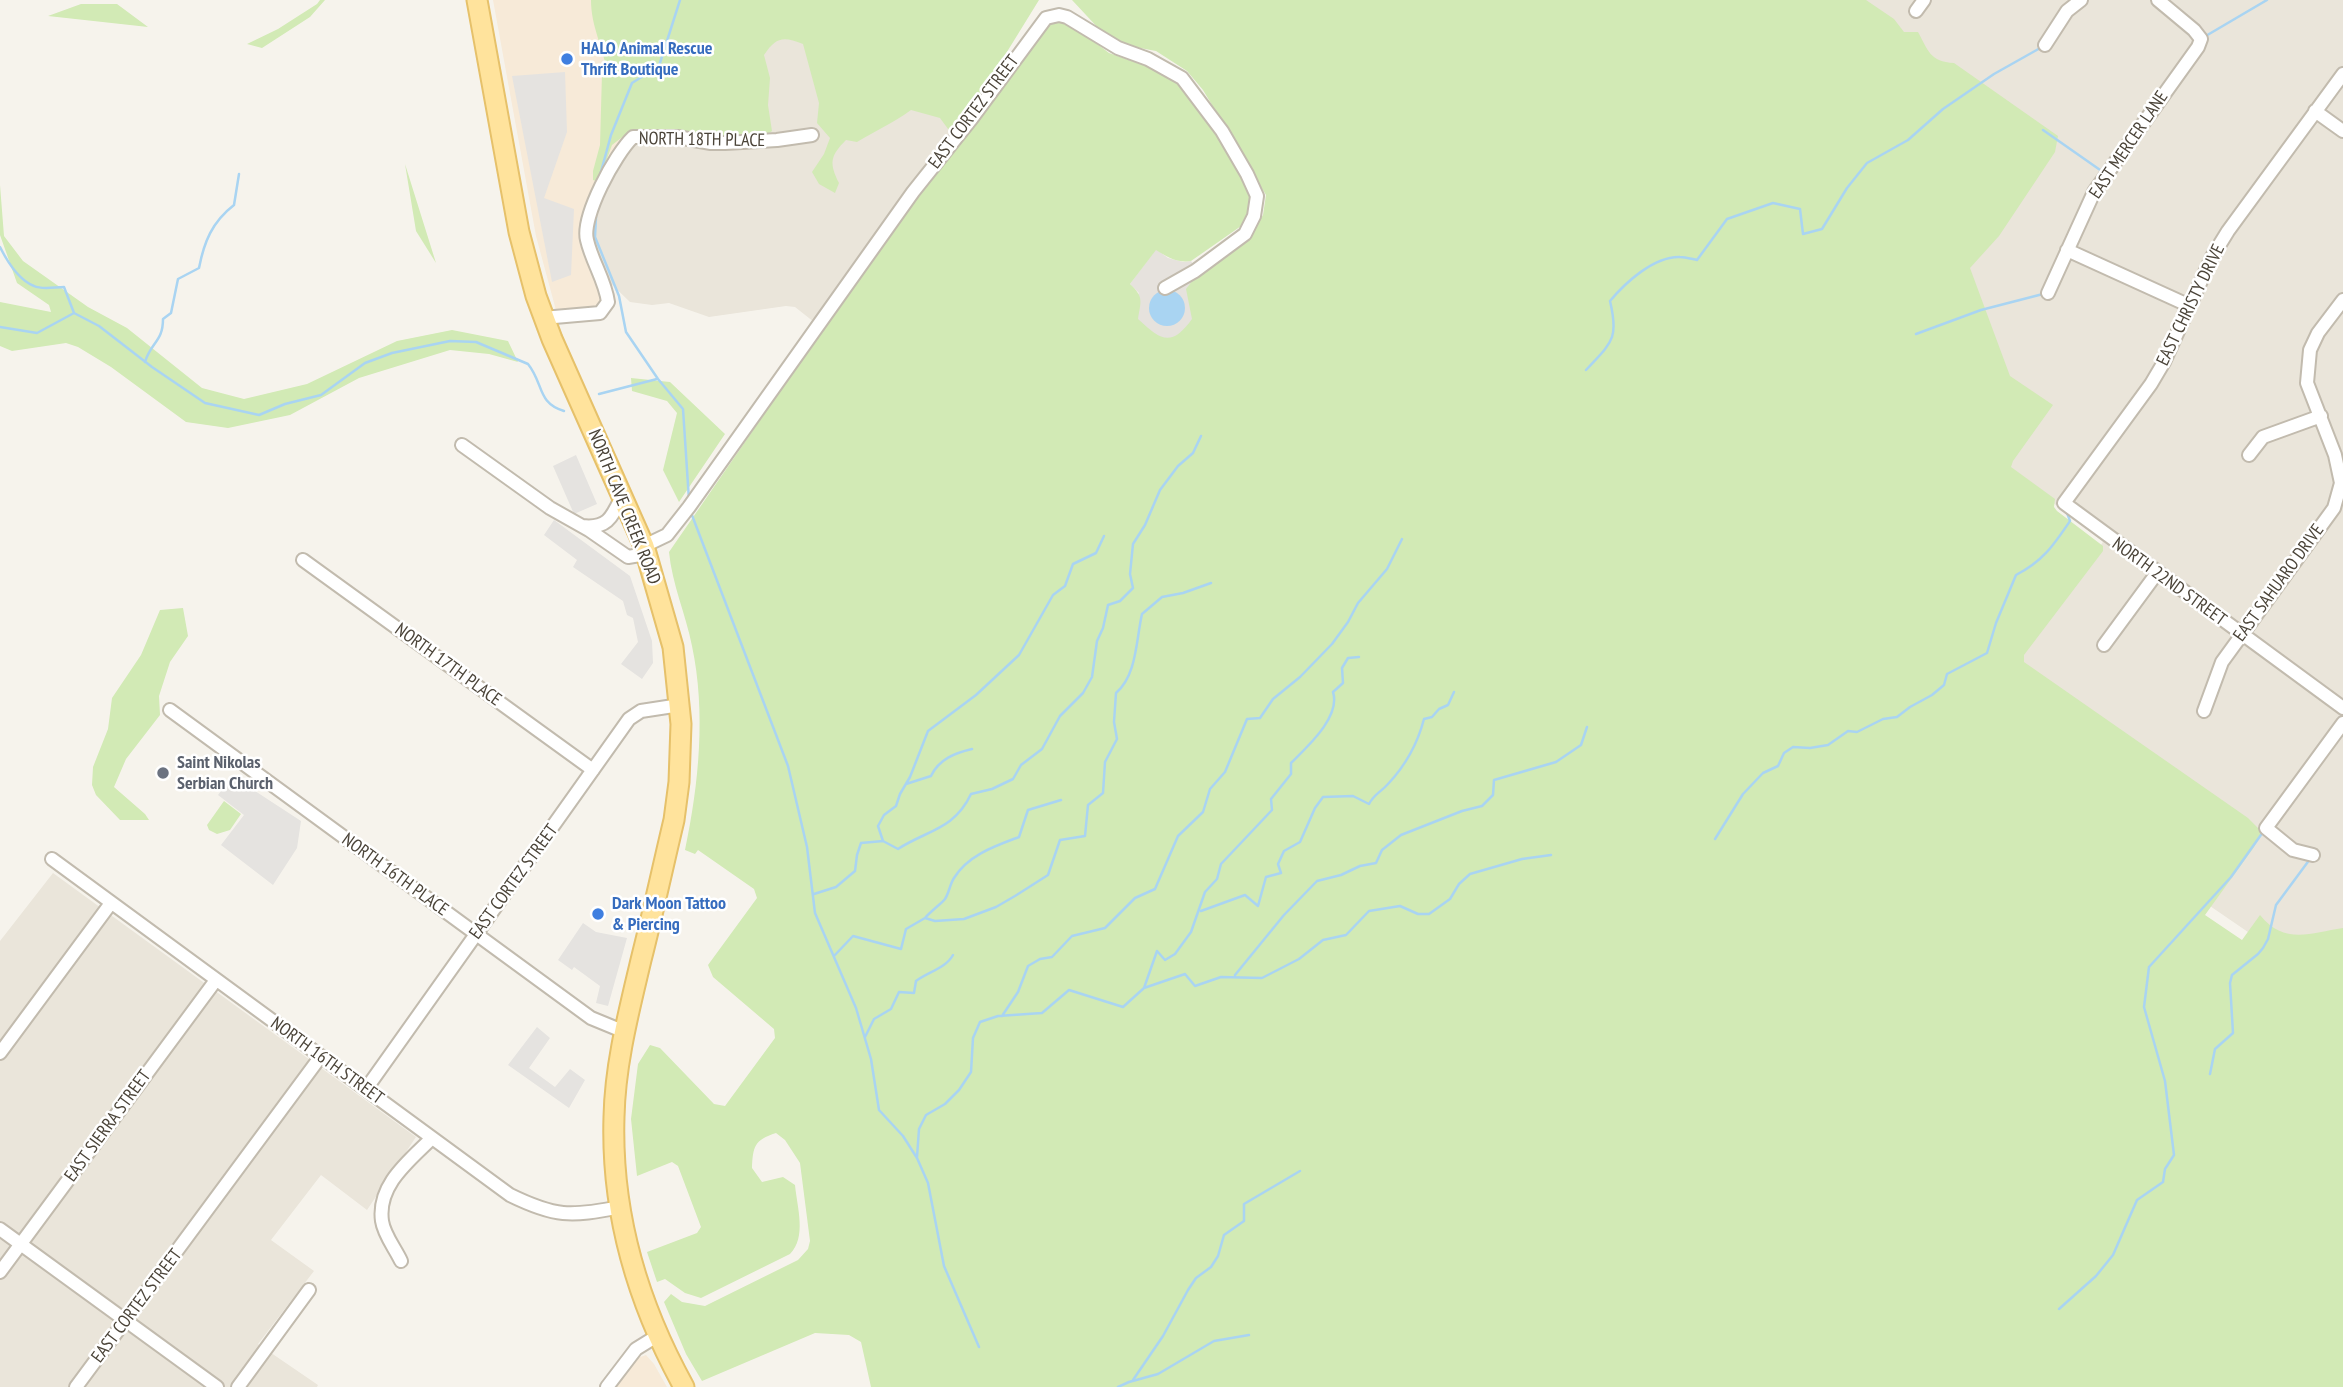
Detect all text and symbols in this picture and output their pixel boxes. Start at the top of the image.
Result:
place label: HALO Animal Rescue Thrift Boutique [581,38,712,80]
marker: HALO Animal Rescue Thrift Boutique [559,51,575,67]
street label: EAST CORTEZ STREET [924,51,1024,173]
street label: EAST MERCER LANE [2085,87,2173,203]
street label: NORTH 18TH PLACE [639,128,765,152]
street label: EAST CHRISTY DRIVE [2152,241,2230,369]
street label: NORTH CAVE CREEK ROAD [583,426,665,588]
street label: EAST SAHUARO DRIVE [2229,520,2329,646]
street label: NORTH 22ND STREET [2108,533,2230,631]
street label: NORTH 17TH PLACE [391,619,505,711]
place label: Saint Nikolas Serbian Church [177,752,273,794]
marker: Saint Nikolas Serbian Church [155,765,171,781]
street label: EAST CORTEZ STREET [465,820,563,944]
street label: NORTH 16TH PLACE [338,829,452,921]
place label: Dark Moon Tattoo & Piercing [612,893,726,936]
marker: Dark Moon Tattoo & Piercing [590,906,606,922]
street label: NORTH 16TH STREET [266,1013,388,1109]
street label: EAST SIERRA STREET [60,1066,156,1186]
street label: EAST CORTEZ STREET [87,1245,187,1367]

